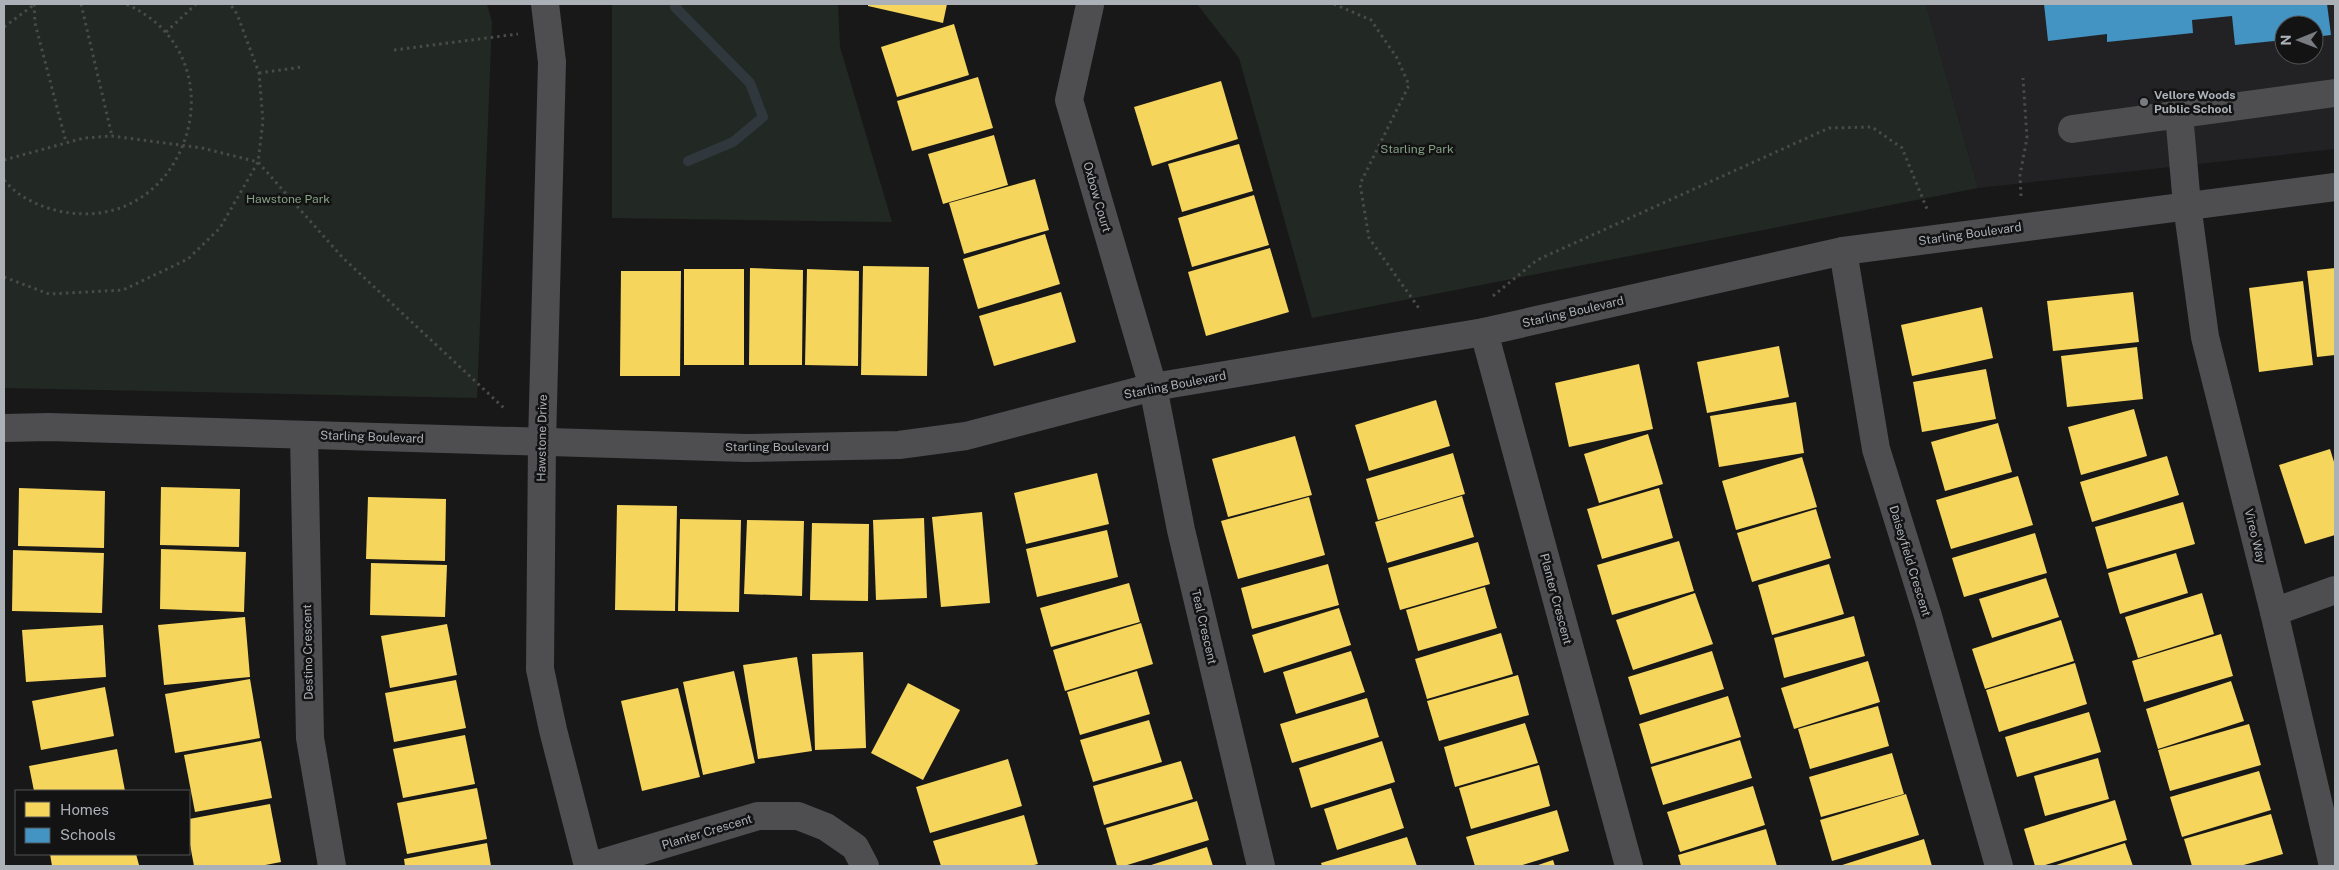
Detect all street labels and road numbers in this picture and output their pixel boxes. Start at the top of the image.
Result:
street label: Oxbow Court [1080,160,1114,234]
street label: Starling Boulevard [1918,220,2022,248]
street label: Starling Boulevard [1521,293,1625,331]
street label: Starling Boulevard [1123,368,1227,402]
street label: Hawstone Drive [534,394,550,482]
street label: Starling Boulevard [320,428,424,446]
street label: Starling Boulevard [725,440,829,454]
street label: Daiseyfield Crescent [1886,504,1934,619]
street label: Vireo Way [2241,507,2269,565]
street label: Planter Crescent [1537,552,1575,646]
street label: Teal Crescent [1189,588,1219,666]
street label: Destino Crescent [300,604,316,700]
street label: Planter Crescent [660,812,754,852]

